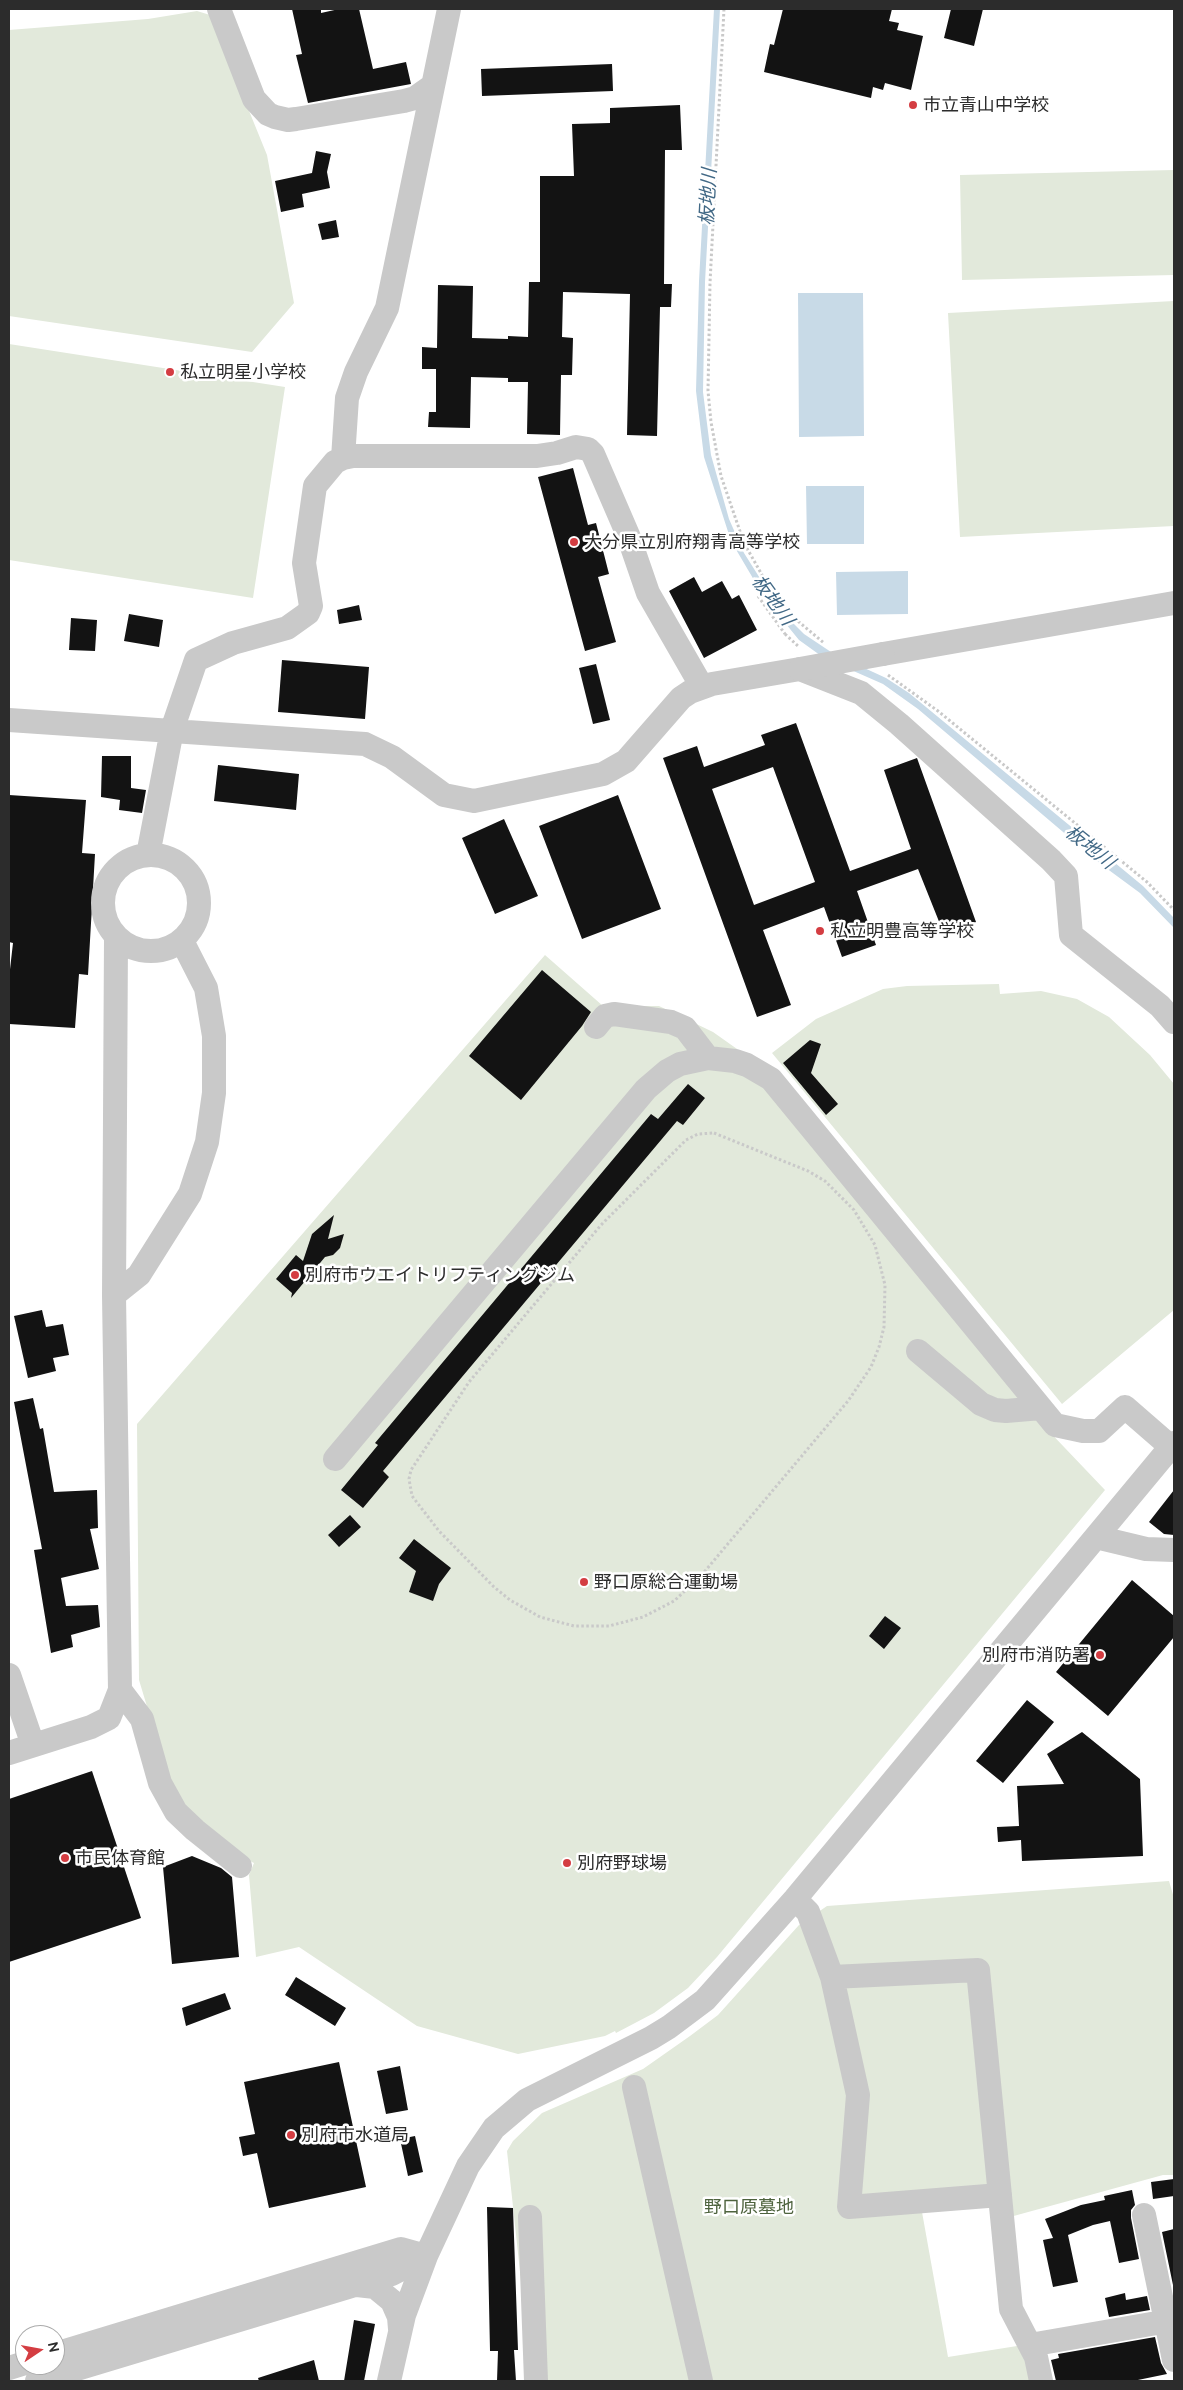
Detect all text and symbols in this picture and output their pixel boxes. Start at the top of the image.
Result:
place label: 市立青山中学校 [923,94,1049,116]
marker: 市立青山中学校 [907,99,919,111]
water label: 板地川 [695,168,721,226]
place label: 私立明星小学校 [180,361,306,383]
marker: 私立明星小学校 [164,366,176,378]
place label: 大分県立別府翔青高等学校 [584,531,800,553]
marker: 大分県立別府翔青高等学校 [568,536,580,548]
water label: 板地川 [747,570,799,630]
water label: 板地川 [1061,820,1119,874]
place label: 私立明豊高等学校 [830,920,974,942]
marker: 私立明豊高等学校 [814,925,826,937]
place label: 別府市ウエイトリフティングジム [305,1264,575,1286]
marker: 別府市ウエイトリフティングジム [289,1269,301,1281]
place label: 野口原総合運動場 [594,1571,738,1593]
marker: 野口原総合運動場 [578,1576,590,1588]
place label: 別府市消防署 [982,1644,1090,1666]
marker: 別府市消防署 [1094,1649,1106,1661]
place label: 市民体育館 [75,1847,165,1869]
marker: 市民体育館 [59,1852,71,1864]
place label: 別府野球場 [577,1852,667,1874]
marker: 別府野球場 [561,1857,573,1869]
place label: 別府市水道局 [301,2124,409,2146]
marker: 別府市水道局 [285,2129,297,2141]
park label: 野口原墓地 [704,2196,794,2218]
north arrow [15,2325,65,2375]
text: N [45,2340,63,2354]

